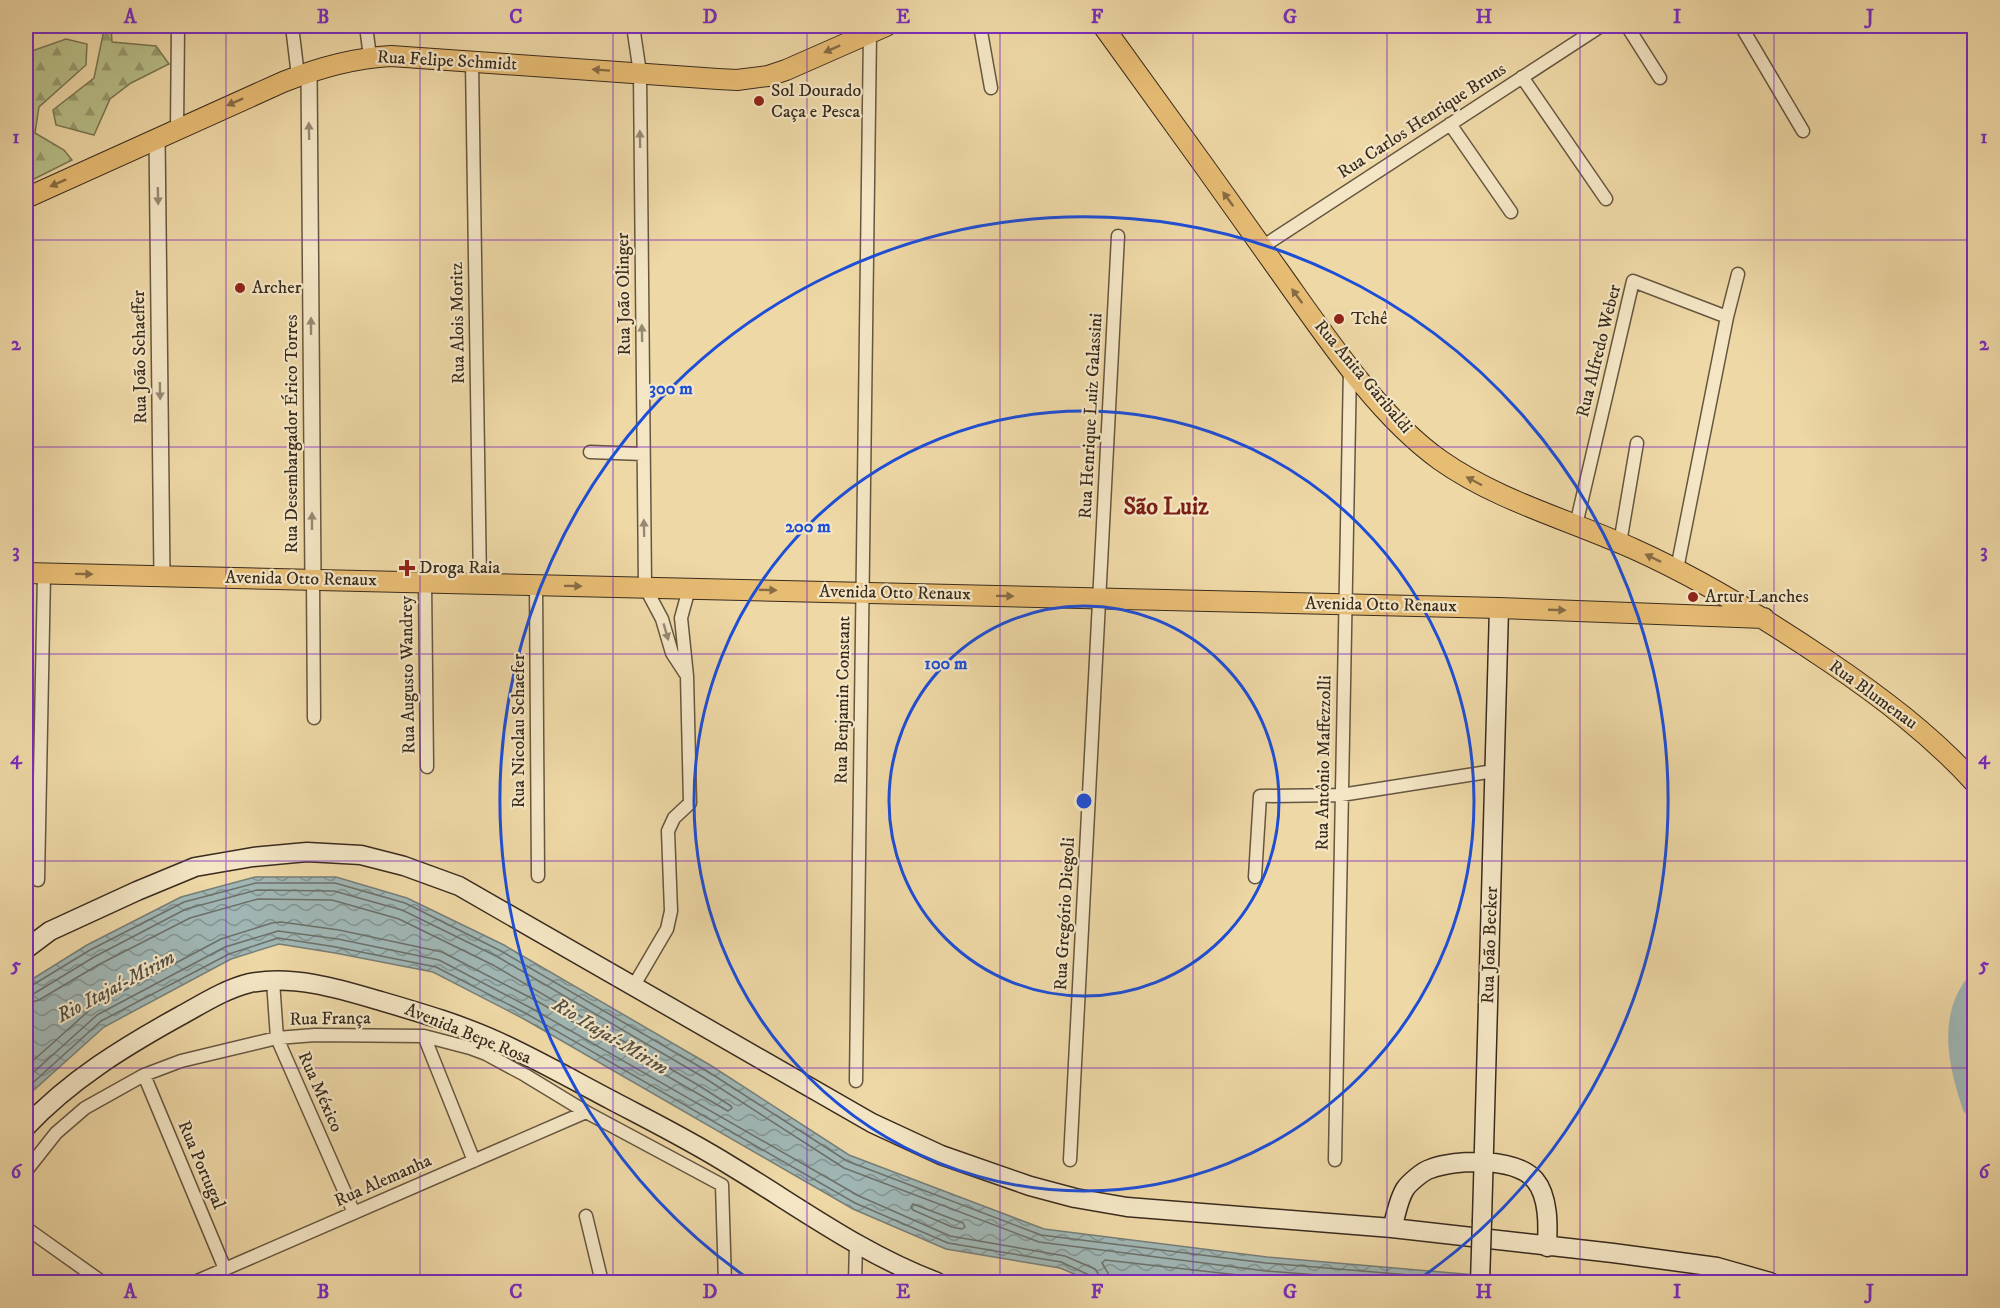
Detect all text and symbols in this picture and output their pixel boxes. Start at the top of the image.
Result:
text: A [123,5,138,30]
text: B [317,5,329,30]
text: C [509,5,523,30]
text: D [703,5,718,30]
text: E [896,5,910,30]
text: F [1091,5,1104,30]
text: G [1283,5,1297,30]
text: H [1476,5,1493,30]
text: I [1673,5,1681,30]
text: J [1864,5,1874,30]
one-way arrow [824,45,841,54]
street label: Rua Felipe Schmidt [376,46,518,76]
street label: Rua Carlos Henrique Bruns [1334,58,1510,184]
one-way arrow [592,66,611,75]
place label: Sol Dourado Caça e Pesca [771,80,862,123]
marker: Sol Dourado Caça e Pesca [752,94,766,108]
one-way arrow [227,98,244,107]
one-way arrow [304,122,314,141]
text: 1 [12,125,20,150]
text: 1 [1980,125,1988,150]
one-way arrow [635,129,645,148]
one-way arrow [49,179,66,188]
one-way arrow [153,186,163,205]
one-way arrow [1223,191,1234,207]
street label: Rua João Olinger [612,232,636,356]
street label: Rua Alois Moritz [446,262,470,384]
place label: Archer [252,277,302,299]
marker: Archer [233,281,247,295]
street label: Rua Alfredo Weber [1572,282,1626,420]
one-way arrow [1291,289,1303,305]
street label: Rua João Schaeffer [128,290,152,424]
place label: Tchê [1351,308,1387,330]
marker: Tchê [1332,312,1346,326]
street label: Rua Henrique Luiz Galassini [1075,313,1107,519]
street label: Rua Desembargador Érico Torres [281,314,303,554]
street label: Rua Anita Garibaldi [1309,316,1417,438]
one-way arrow [306,317,316,336]
one-way arrow [637,324,647,343]
text: 2 [11,332,22,357]
text: 2 [1979,332,1990,357]
text: 300 m [649,378,693,400]
one-way arrow [155,381,165,400]
one-way arrow [1466,476,1483,485]
district label: São Luiz [1123,492,1209,522]
one-way arrow [307,512,317,531]
text: 200 m [785,516,831,538]
one-way arrow [639,519,649,538]
text: 3 [12,539,20,564]
text: 3 [1980,539,1988,564]
one-way arrow [1645,553,1662,562]
place label: Droga Raia [419,557,500,579]
marker: Droga Raia [400,561,414,575]
street label: Avenida Otto Renaux [225,567,377,591]
one-way arrow [74,570,93,579]
one-way arrow [563,581,582,590]
street label: Avenida Otto Renaux [819,581,971,605]
one-way arrow [758,586,777,595]
place label: Artur Lanches [1705,586,1809,608]
marker: Artur Lanches [1686,590,1700,604]
one-way arrow [995,591,1014,601]
street label: Avenida Otto Renaux [1305,593,1457,617]
street label: Rua Augusto Wandrey [396,595,420,754]
one-way arrow [1548,605,1567,615]
street label: Rua Benjamin Constant [831,615,855,784]
one-way arrow [662,623,671,641]
street label: Rua Nicolau Schaefer [508,653,530,808]
text: 100 m [924,653,968,675]
street label: Rua Blumenau [1824,655,1922,735]
street label: Rua Antônio Maffezzolli [1311,675,1337,851]
text: 4 [10,746,23,771]
text: 4 [1978,746,1991,771]
centre of rings [1074,791,1094,811]
street label: Rua Gregório Diegoli [1050,837,1080,991]
street label: Rua João Becker [1477,886,1503,1004]
water label: Rio Itajaí-Mirim [52,945,179,1029]
text: 5 [10,953,21,978]
text: 5 [1978,953,1989,978]
water label: Rio Itajaí-Mirim [547,992,672,1081]
street label: Avenida Bepe Rosa [402,999,535,1070]
street label: Rua França [289,1007,371,1031]
street label: Rua México [292,1048,348,1136]
street label: Rua Portugal [173,1117,230,1213]
street label: Rua Alemanha [331,1150,435,1212]
text: 6 [11,1160,23,1185]
text: 6 [1979,1160,1991,1185]
text: A [123,1280,138,1305]
text: B [317,1280,329,1305]
text: C [509,1280,523,1305]
text: D [703,1280,718,1305]
text: E [896,1280,910,1305]
text: F [1091,1280,1104,1305]
text: G [1283,1280,1297,1305]
text: H [1476,1280,1493,1305]
text: I [1673,1280,1681,1305]
text: J [1864,1280,1874,1305]

